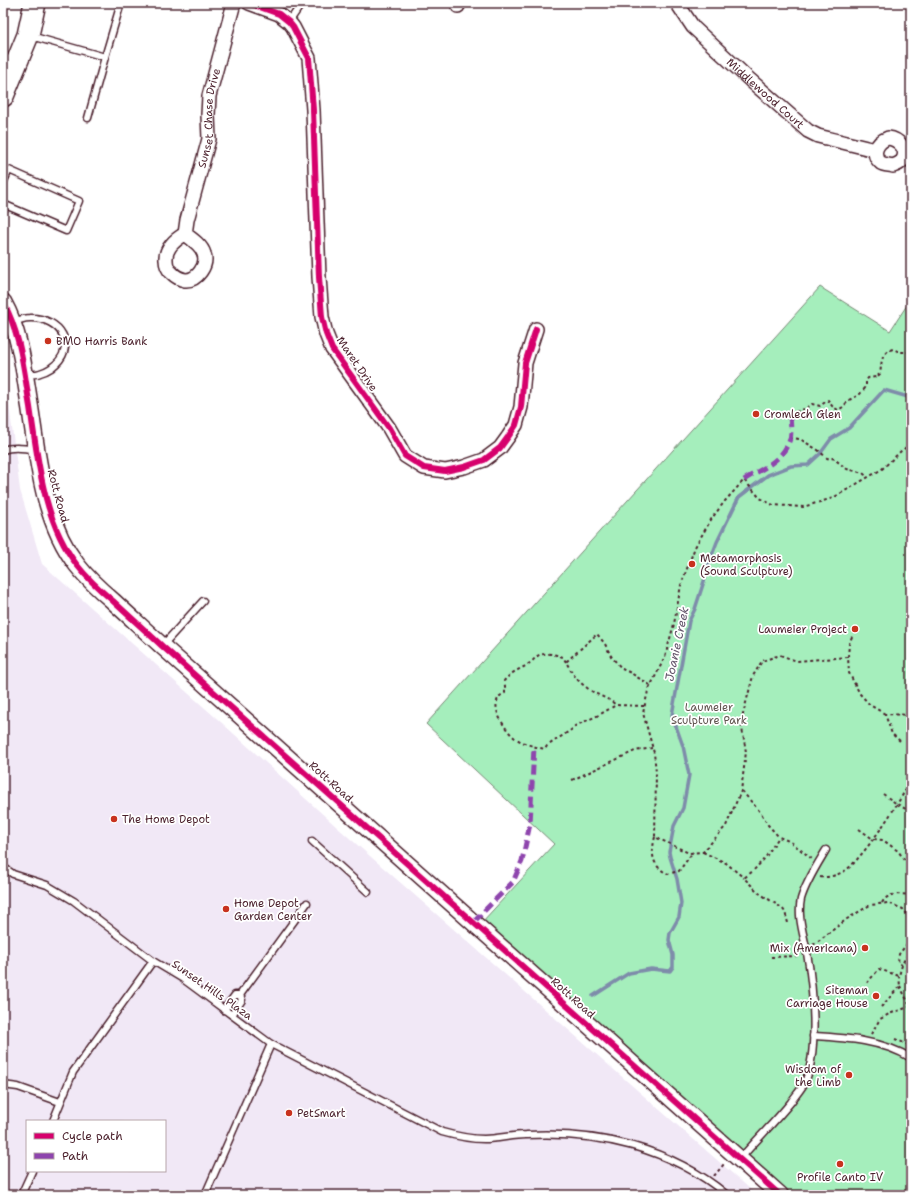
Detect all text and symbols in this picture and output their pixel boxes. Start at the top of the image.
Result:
street label: Middlewood Court [723,55,808,132]
street label: Sunset Chase Drive [194,67,224,170]
street label: Maret Drive [333,333,381,395]
place label: BMO Harris Bank [56,334,148,349]
marker: BMO Harris Bank [43,336,53,346]
place label: Cromlech Glen [764,407,841,422]
marker: Cromlech Glen [751,409,761,419]
street label: Rott Road [44,468,72,524]
place label: Metamorphosis (Sound Sculpture) [700,551,792,579]
marker: Metamorphosis (Sound Sculpture) [687,559,697,569]
water label: Joanie Creek [661,605,693,683]
place label: Laumeier Project [758,622,847,637]
marker: Laumeier Project [850,624,860,634]
park label: Laumeier Sculpture Park [671,700,747,728]
street label: Rott Road [306,758,356,806]
place label: The Home Depot [122,812,210,827]
marker: The Home Depot [109,814,119,824]
place label: Home Depot Garden Center [234,896,312,924]
marker: Home Depot Garden Center [221,904,231,914]
place label: Mix (Americana) [770,941,857,956]
marker: Mix (Americana) [860,943,870,953]
street label: Sunset Hills Plaza [169,957,255,1024]
street label: Rott Road [548,974,598,1022]
place label: Siteman Carriage House [786,983,868,1011]
marker: Siteman Carriage House [871,991,881,1001]
place label: Wisdom of the Limb [785,1062,842,1090]
marker: Wisdom of the Limb [844,1070,854,1080]
place label: PetSmart [297,1106,346,1121]
marker: PetSmart [284,1108,294,1118]
legend [26,1120,166,1172]
text: Cycle path [62,1128,123,1144]
text: Path [62,1148,88,1164]
marker: Profile Canto IV [835,1159,845,1169]
place label: Profile Canto IV [797,1170,884,1185]

